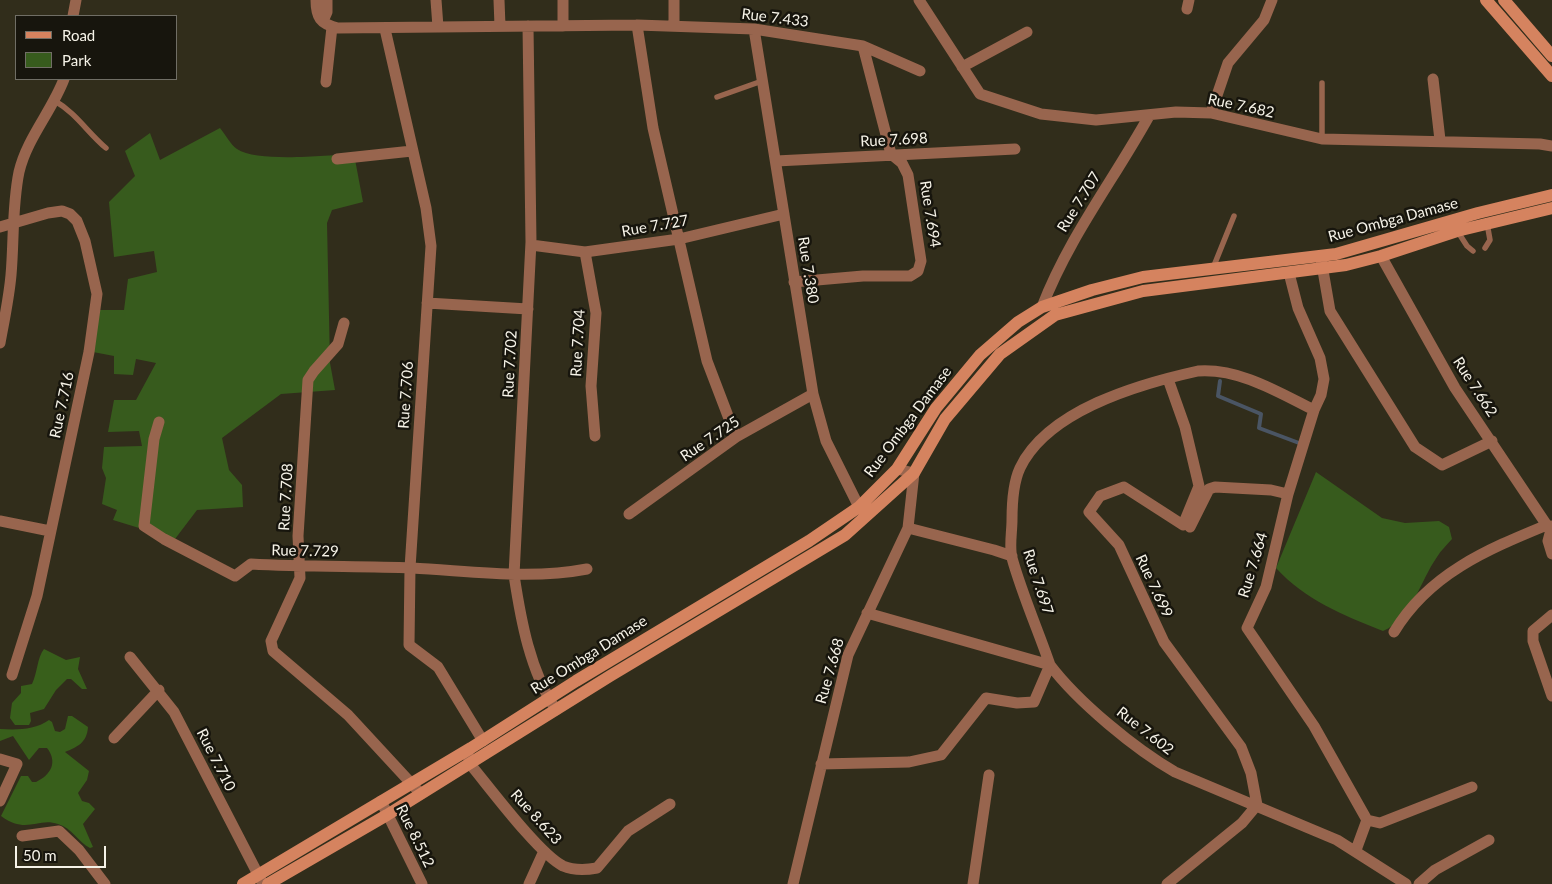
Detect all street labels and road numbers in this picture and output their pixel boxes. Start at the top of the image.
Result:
street label: Rue 7.433 [740,5,810,31]
street label: Rue 7.682 [1206,90,1276,122]
street label: Rue 7.698 [860,129,928,151]
street label: Rue 7.707 [1053,169,1105,235]
street label: Rue 7.694 [916,179,944,249]
street label: Rue Ombga Damase [1326,194,1460,246]
street label: Rue 7.727 [620,211,690,241]
street label: Rue 7.380 [794,235,822,305]
street label: Rue 7.704 [567,309,589,377]
street label: Rue 7.702 [499,330,521,398]
street label: Rue 7.662 [1449,354,1501,420]
street label: Rue 7.706 [395,361,417,429]
street label: Rue Ombga Damase [861,363,955,481]
street label: Rue 7.716 [46,370,78,440]
street label: Rue 7.725 [677,413,743,465]
street label: Rue 7.708 [275,463,297,531]
street label: Rue 7.664 [1235,530,1271,600]
street label: Rue 7.729 [271,541,339,561]
street label: Rue 7.697 [1019,547,1057,617]
street label: Rue 7.699 [1132,552,1176,620]
street label: Rue Ombga Damase [528,612,650,698]
street label: Rue 7.668 [812,636,848,706]
street label: Rue 7.602 [1113,703,1177,759]
street label: Rue 7.710 [193,726,239,794]
street label: Rue 8.623 [507,786,565,848]
street label: Rue 8.512 [392,802,438,870]

